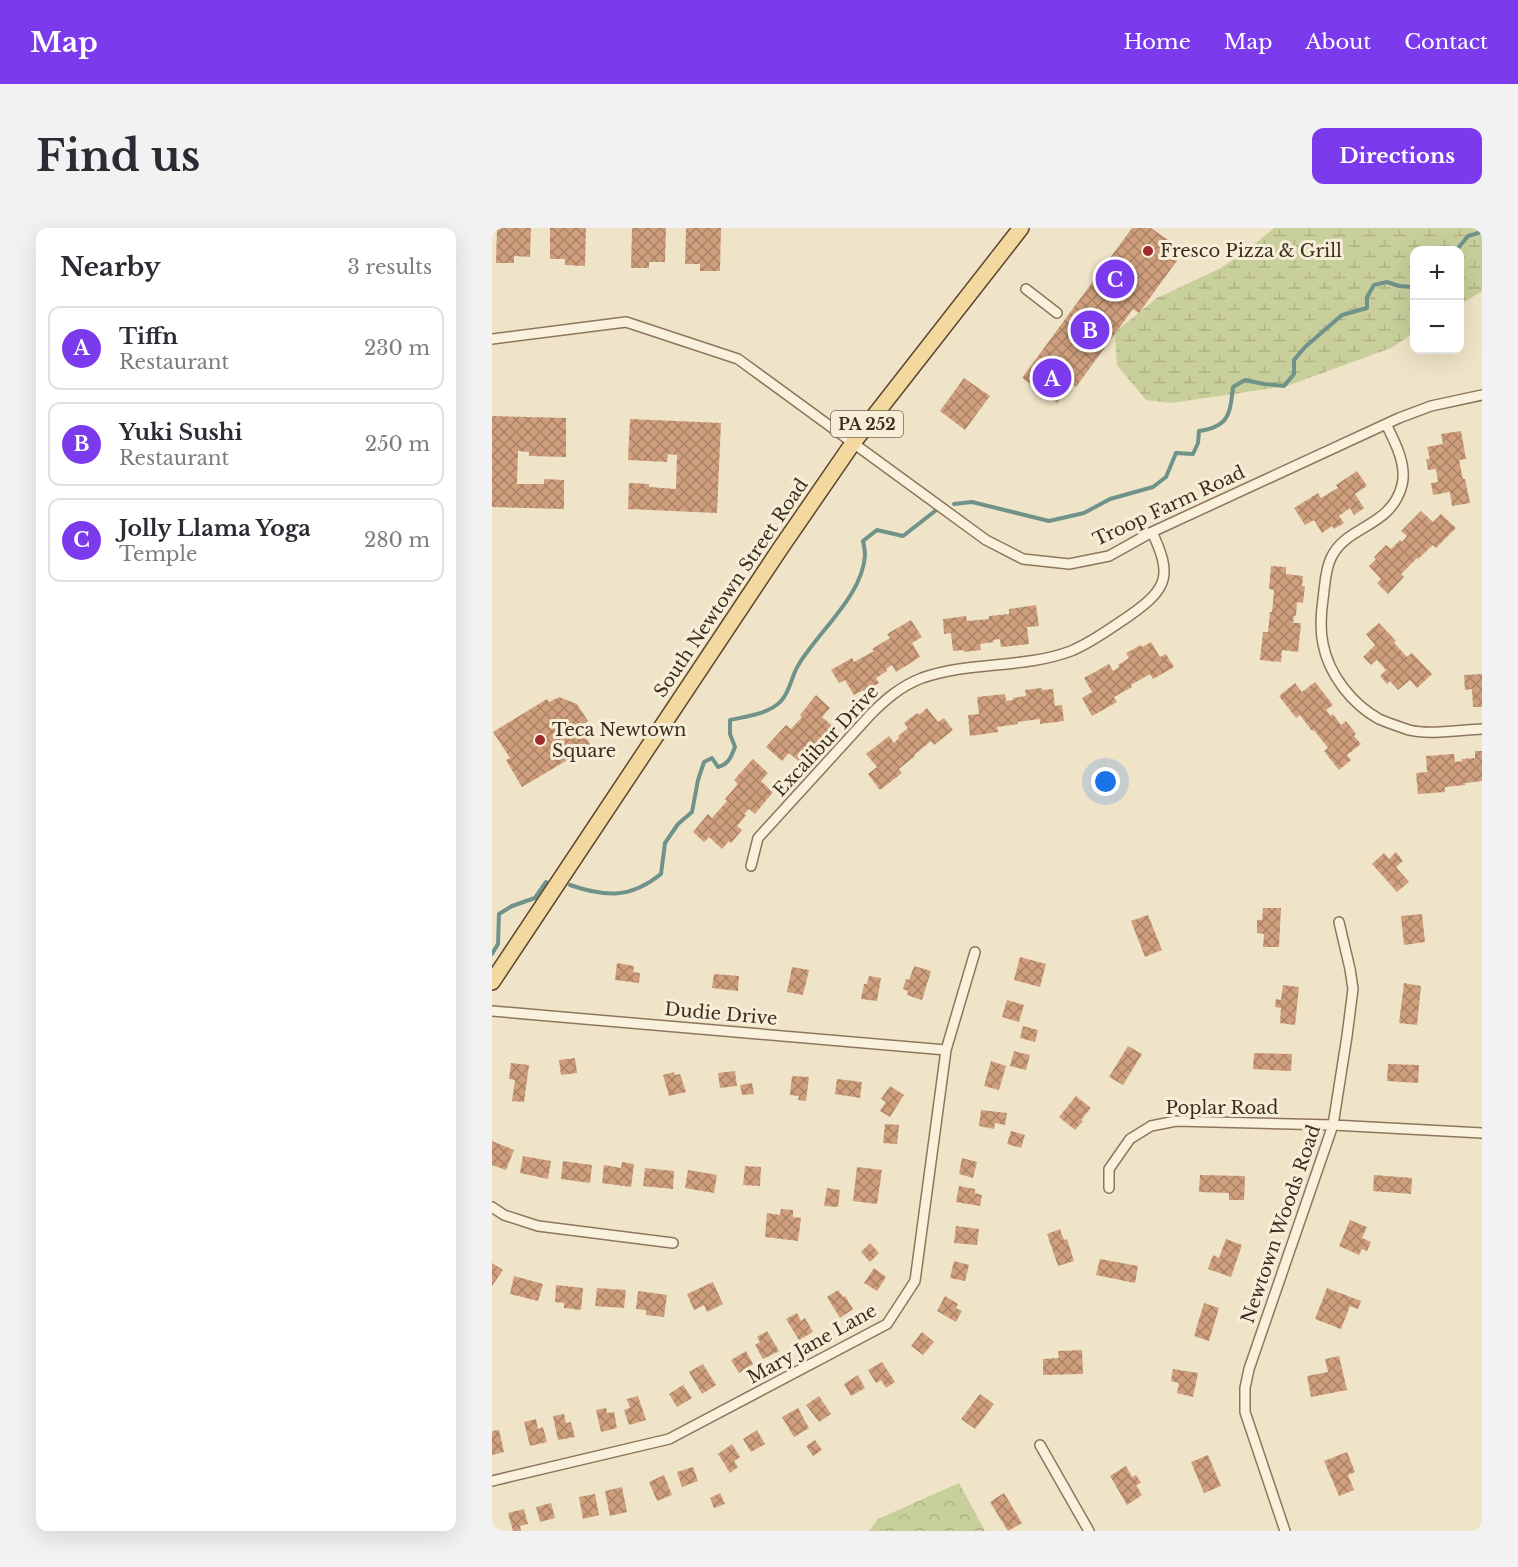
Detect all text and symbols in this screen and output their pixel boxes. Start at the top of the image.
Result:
text: Map [30,25,98,60]
text: Home [1124,29,1191,55]
text: Map [1224,29,1272,55]
text: About [1305,29,1371,55]
text: Contact [1404,29,1488,55]
button: Directions [1312,128,1482,184]
text: Find us [36,130,200,182]
place label: Fresco Pizza & Grill [1160,240,1342,262]
marker: Fresco Pizza & Grill [1141,244,1155,258]
map controls [1410,246,1464,354]
button: + [1410,246,1464,300]
text: Nearby [60,251,161,283]
text: 3 results [348,255,432,279]
pin: C [1096,256,1134,302]
button: − [1410,300,1464,354]
pin: B [1070,308,1110,352]
text: Tiffn [119,323,178,350]
text: A [73,336,90,360]
text: 230 m [364,336,430,360]
text: Restaurant [119,350,229,374]
pin: A [1032,356,1072,400]
road number: PA 252 [831,411,903,437]
text: Yuki Sushi [119,419,242,446]
text: B [74,432,89,456]
text: 250 m [365,432,430,456]
text: Restaurant [119,446,229,470]
street label: Troop Farm Road [1090,461,1248,551]
street label: South Newtown Street Road [649,474,813,702]
text: Jolly Llama Yoga [119,515,311,542]
text: C [73,528,90,552]
text: 280 m [364,528,430,552]
text: Temple [119,542,197,566]
street label: Excalibur Drive [769,681,883,801]
place label: Teca Newtown Square [552,719,687,762]
marker: Teca Newtown Square [533,733,547,747]
your location [1091,767,1120,796]
street label: Dudie Drive [664,998,778,1030]
street label: Poplar Road [1166,1097,1278,1119]
street label: Newtown Woods Road [1237,1122,1325,1326]
street label: Mary Jane Lane [744,1299,880,1389]

